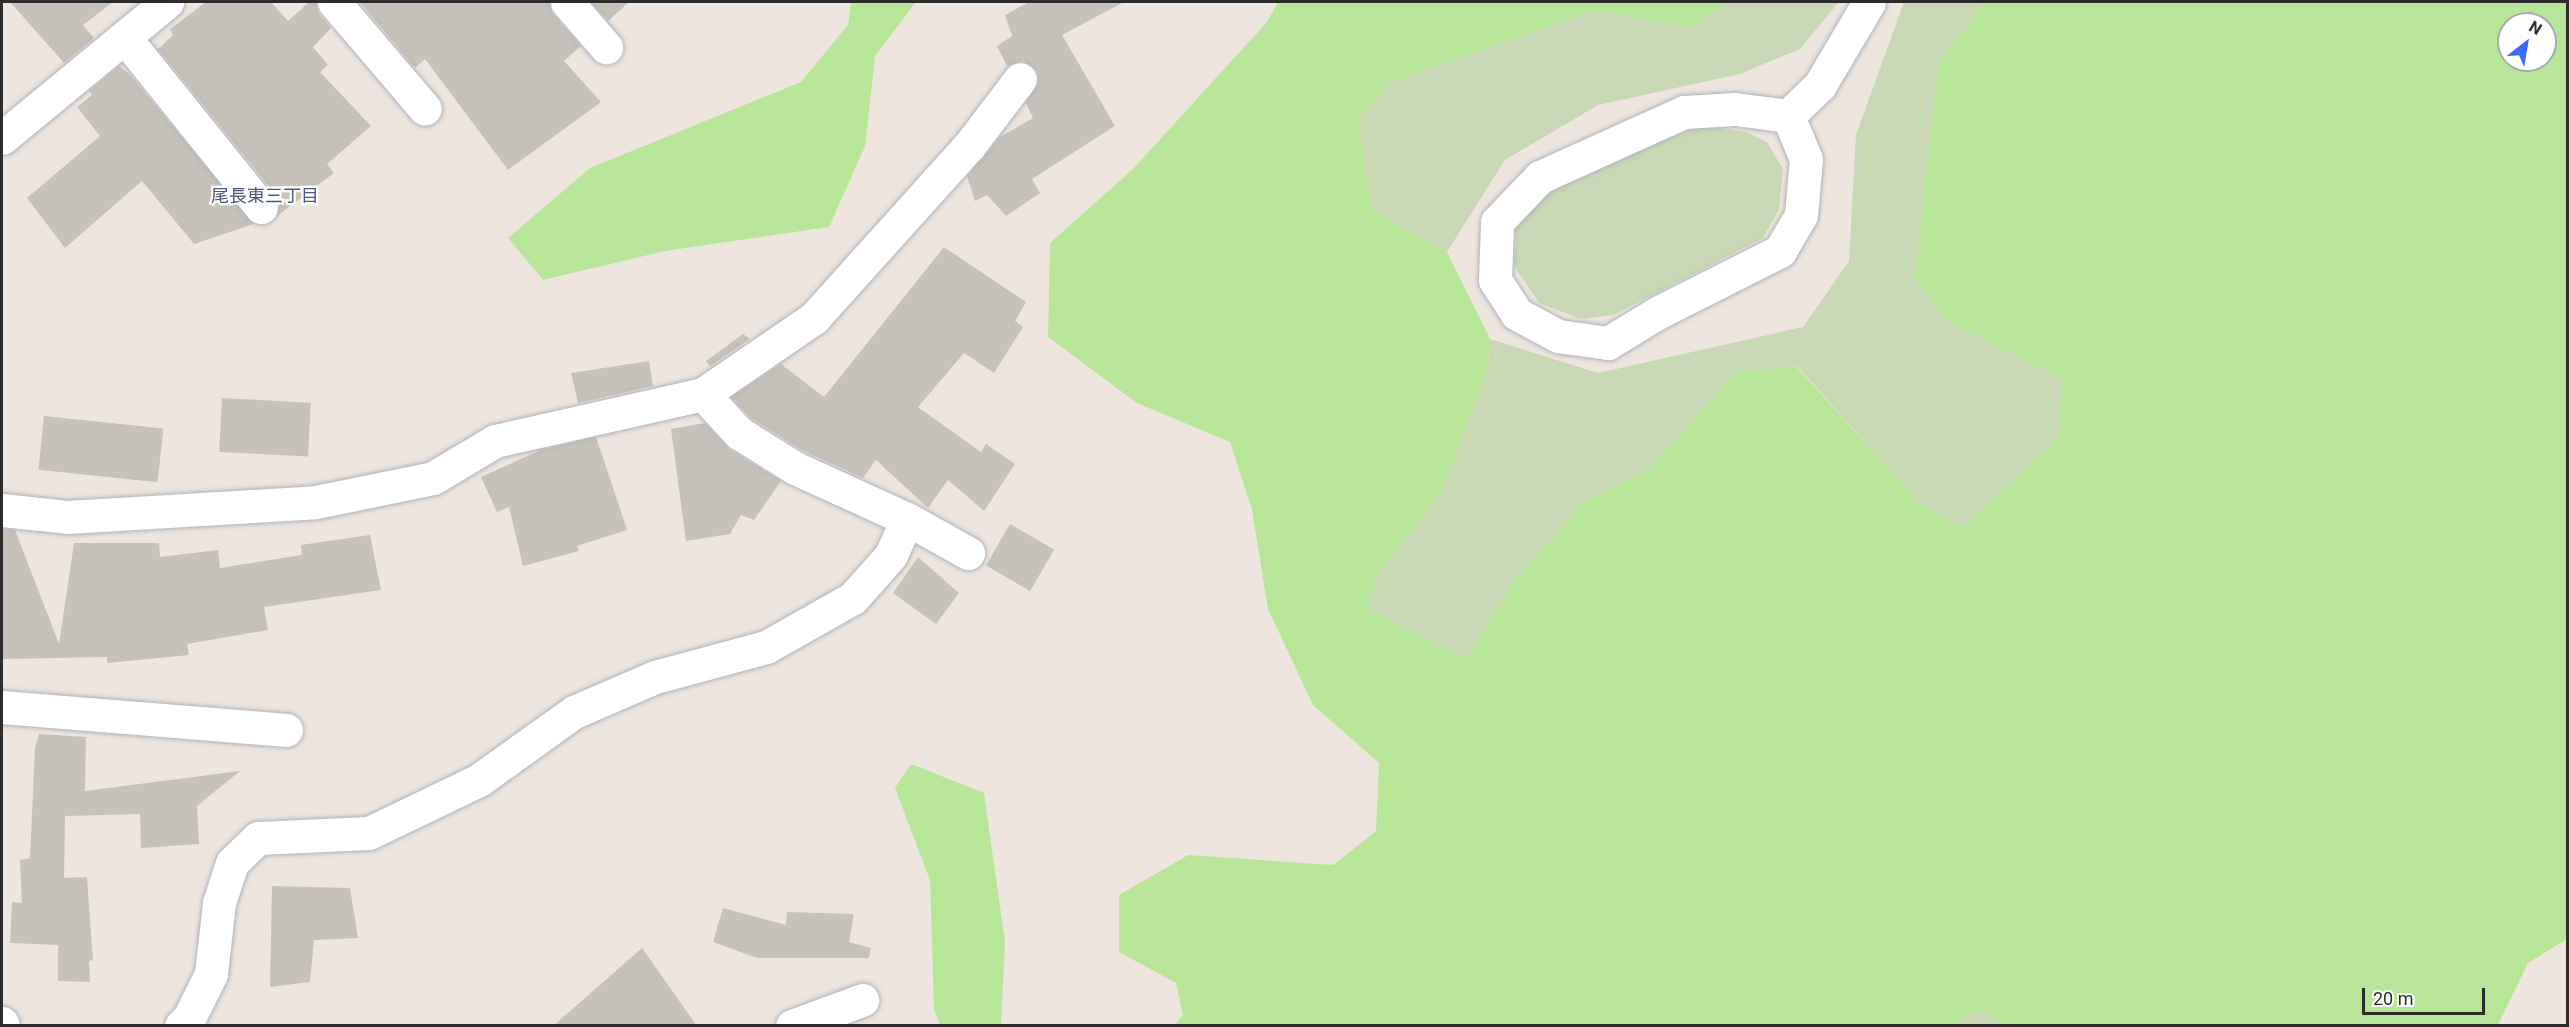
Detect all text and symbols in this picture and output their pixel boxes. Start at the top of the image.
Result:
north arrow [2497,12,2557,72]
text: N [2526,17,2545,39]
district label: 尾長東三丁目 [211,185,319,207]
scale bar [2365,976,2488,1014]
text: 20 m [2373,988,2413,1009]

